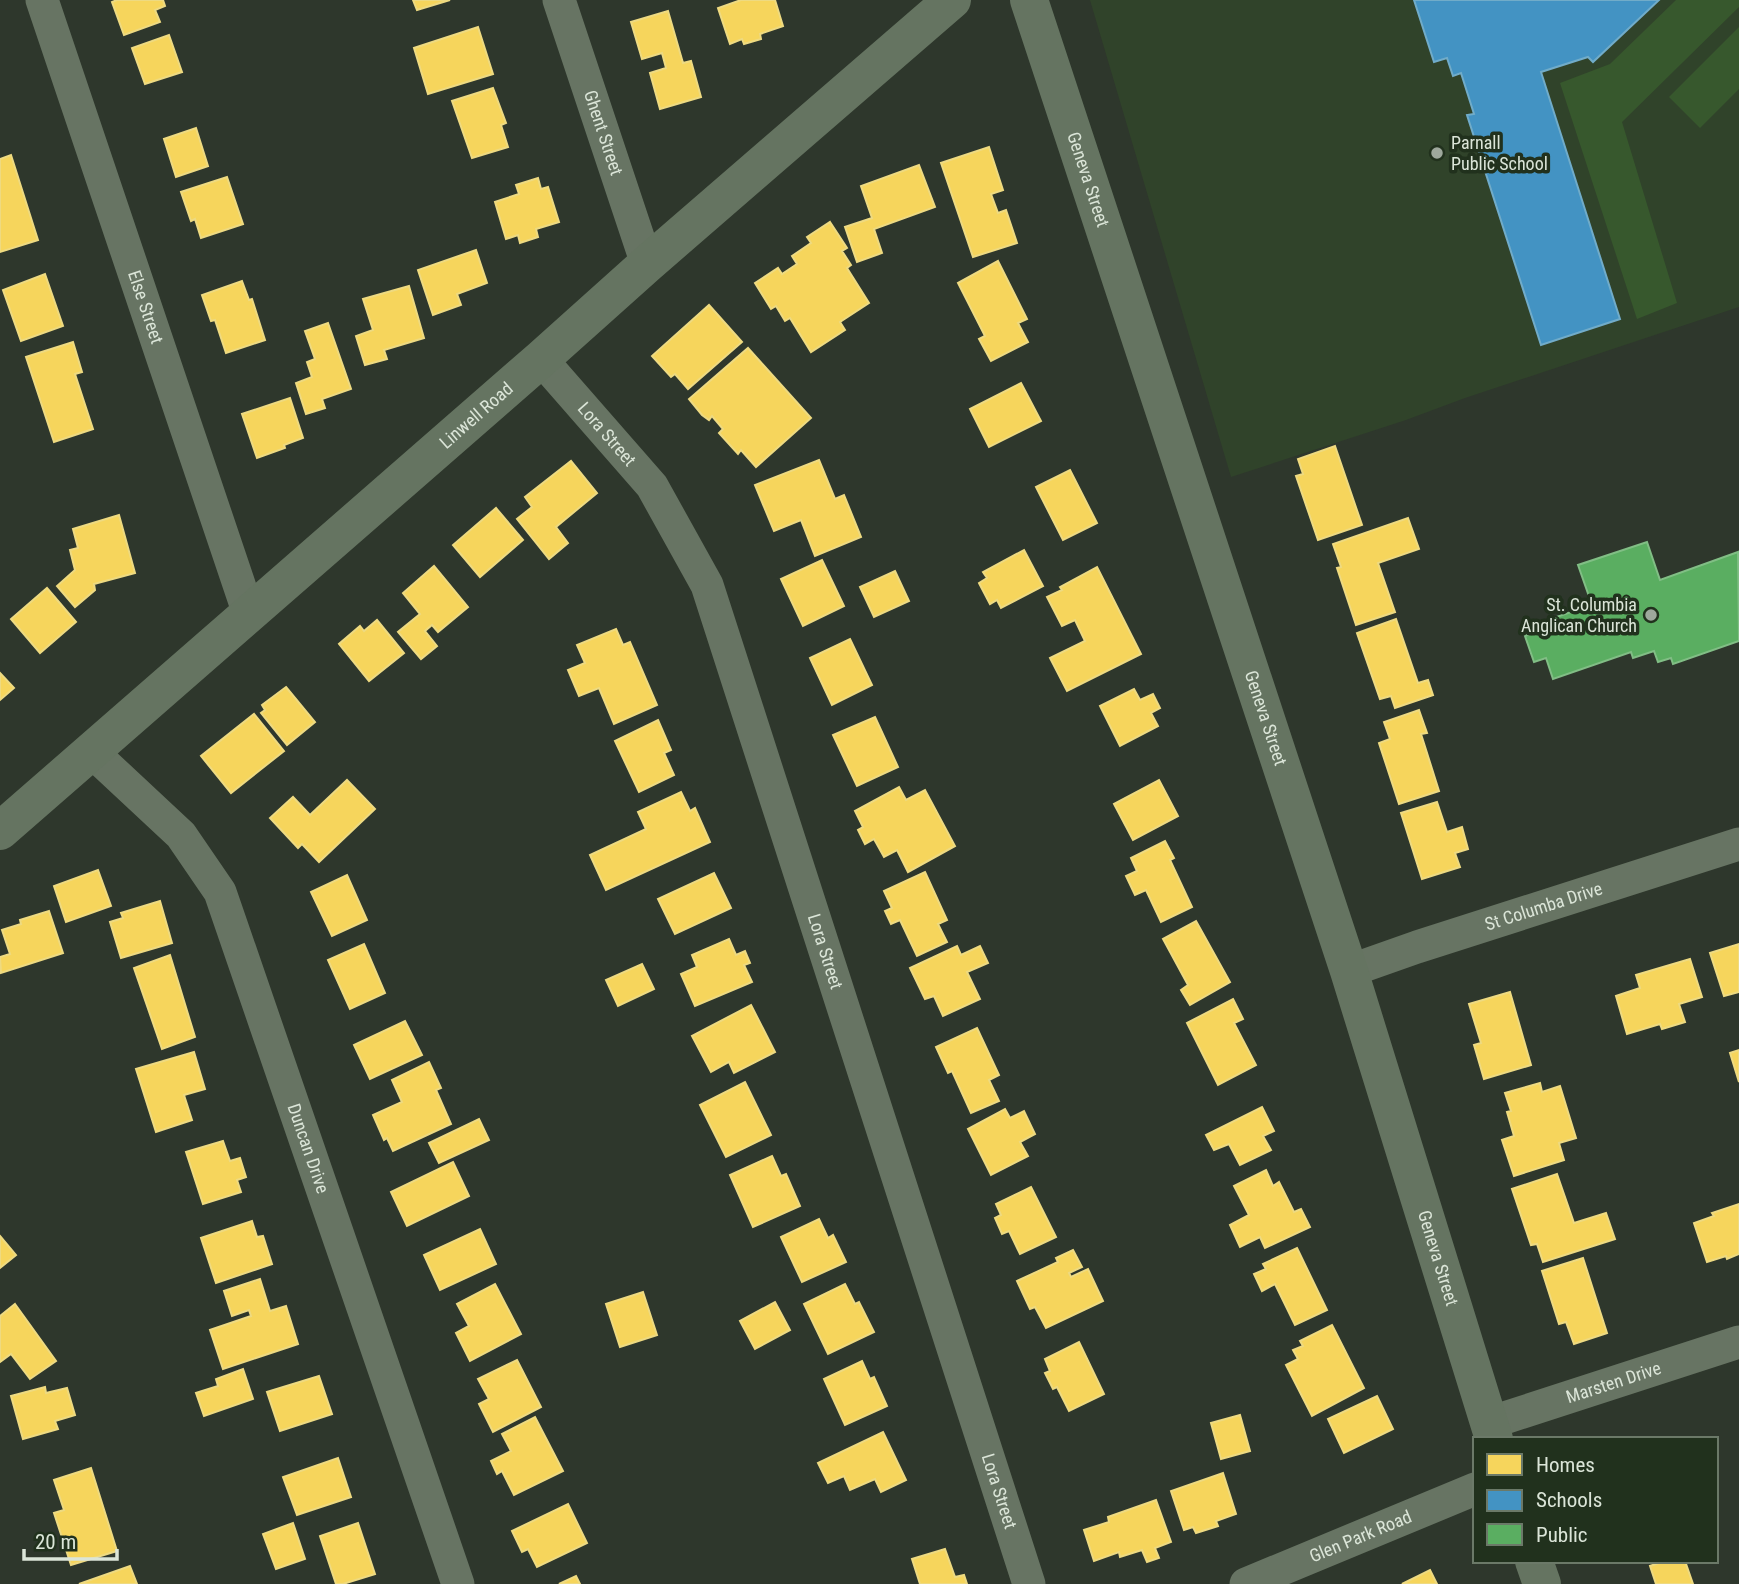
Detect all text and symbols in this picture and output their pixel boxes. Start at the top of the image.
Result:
street label: Ghent Street [580,88,628,178]
street label: Geneva Street [1063,129,1114,229]
place label: Parnall Public School [1451,132,1548,174]
marker: Parnall Public School [1429,145,1445,161]
street label: Else Street [124,267,168,346]
street label: Linwell Road [435,378,517,453]
street label: Lora Street [574,398,641,470]
place label: St. Columbia Anglican Church [1521,594,1637,636]
marker: St. Columbia Anglican Church [1643,607,1659,623]
street label: Geneva Street [1241,668,1292,768]
street label: St Columba Drive [1482,877,1605,935]
street label: Lora Street [804,911,848,992]
street label: Duncan Drive [284,1101,334,1196]
street label: Geneva Street [1414,1208,1463,1308]
street label: Marsten Drive [1563,1357,1664,1407]
legend [1473,1437,1718,1563]
street label: Lora Street [978,1451,1021,1531]
text: Homes [1536,1453,1595,1477]
text: Schools [1536,1488,1602,1512]
street label: Glen Park Road [1306,1506,1414,1567]
scale bar [24,1518,117,1562]
text: Public [1536,1523,1588,1547]
text: 20 m [35,1530,76,1554]

